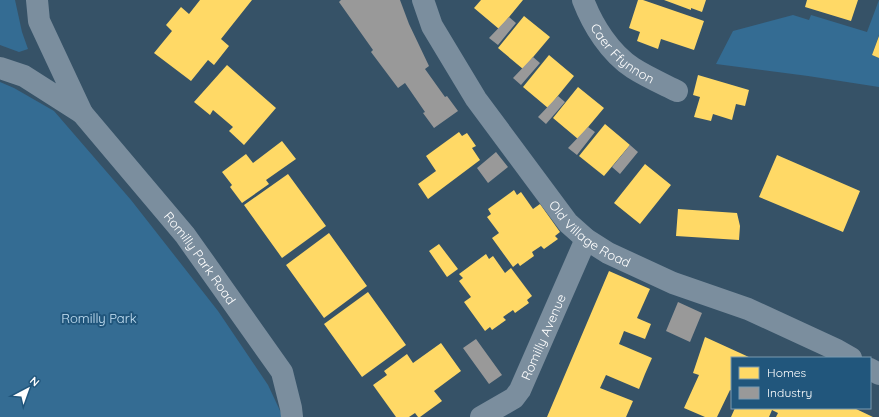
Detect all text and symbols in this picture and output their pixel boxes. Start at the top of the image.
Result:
street label: Caer Ffynnon [588,20,657,87]
street label: Old Village Road [546,197,633,270]
street label: Romilly Park Road [161,208,239,307]
street label: Romilly Avenue [517,291,569,382]
park label: Romilly Park [61,310,137,326]
legend [731,357,871,409]
text: Homes [767,365,807,380]
north arrow [8,369,48,409]
text: N [27,374,42,389]
text: Industry [767,385,812,400]

